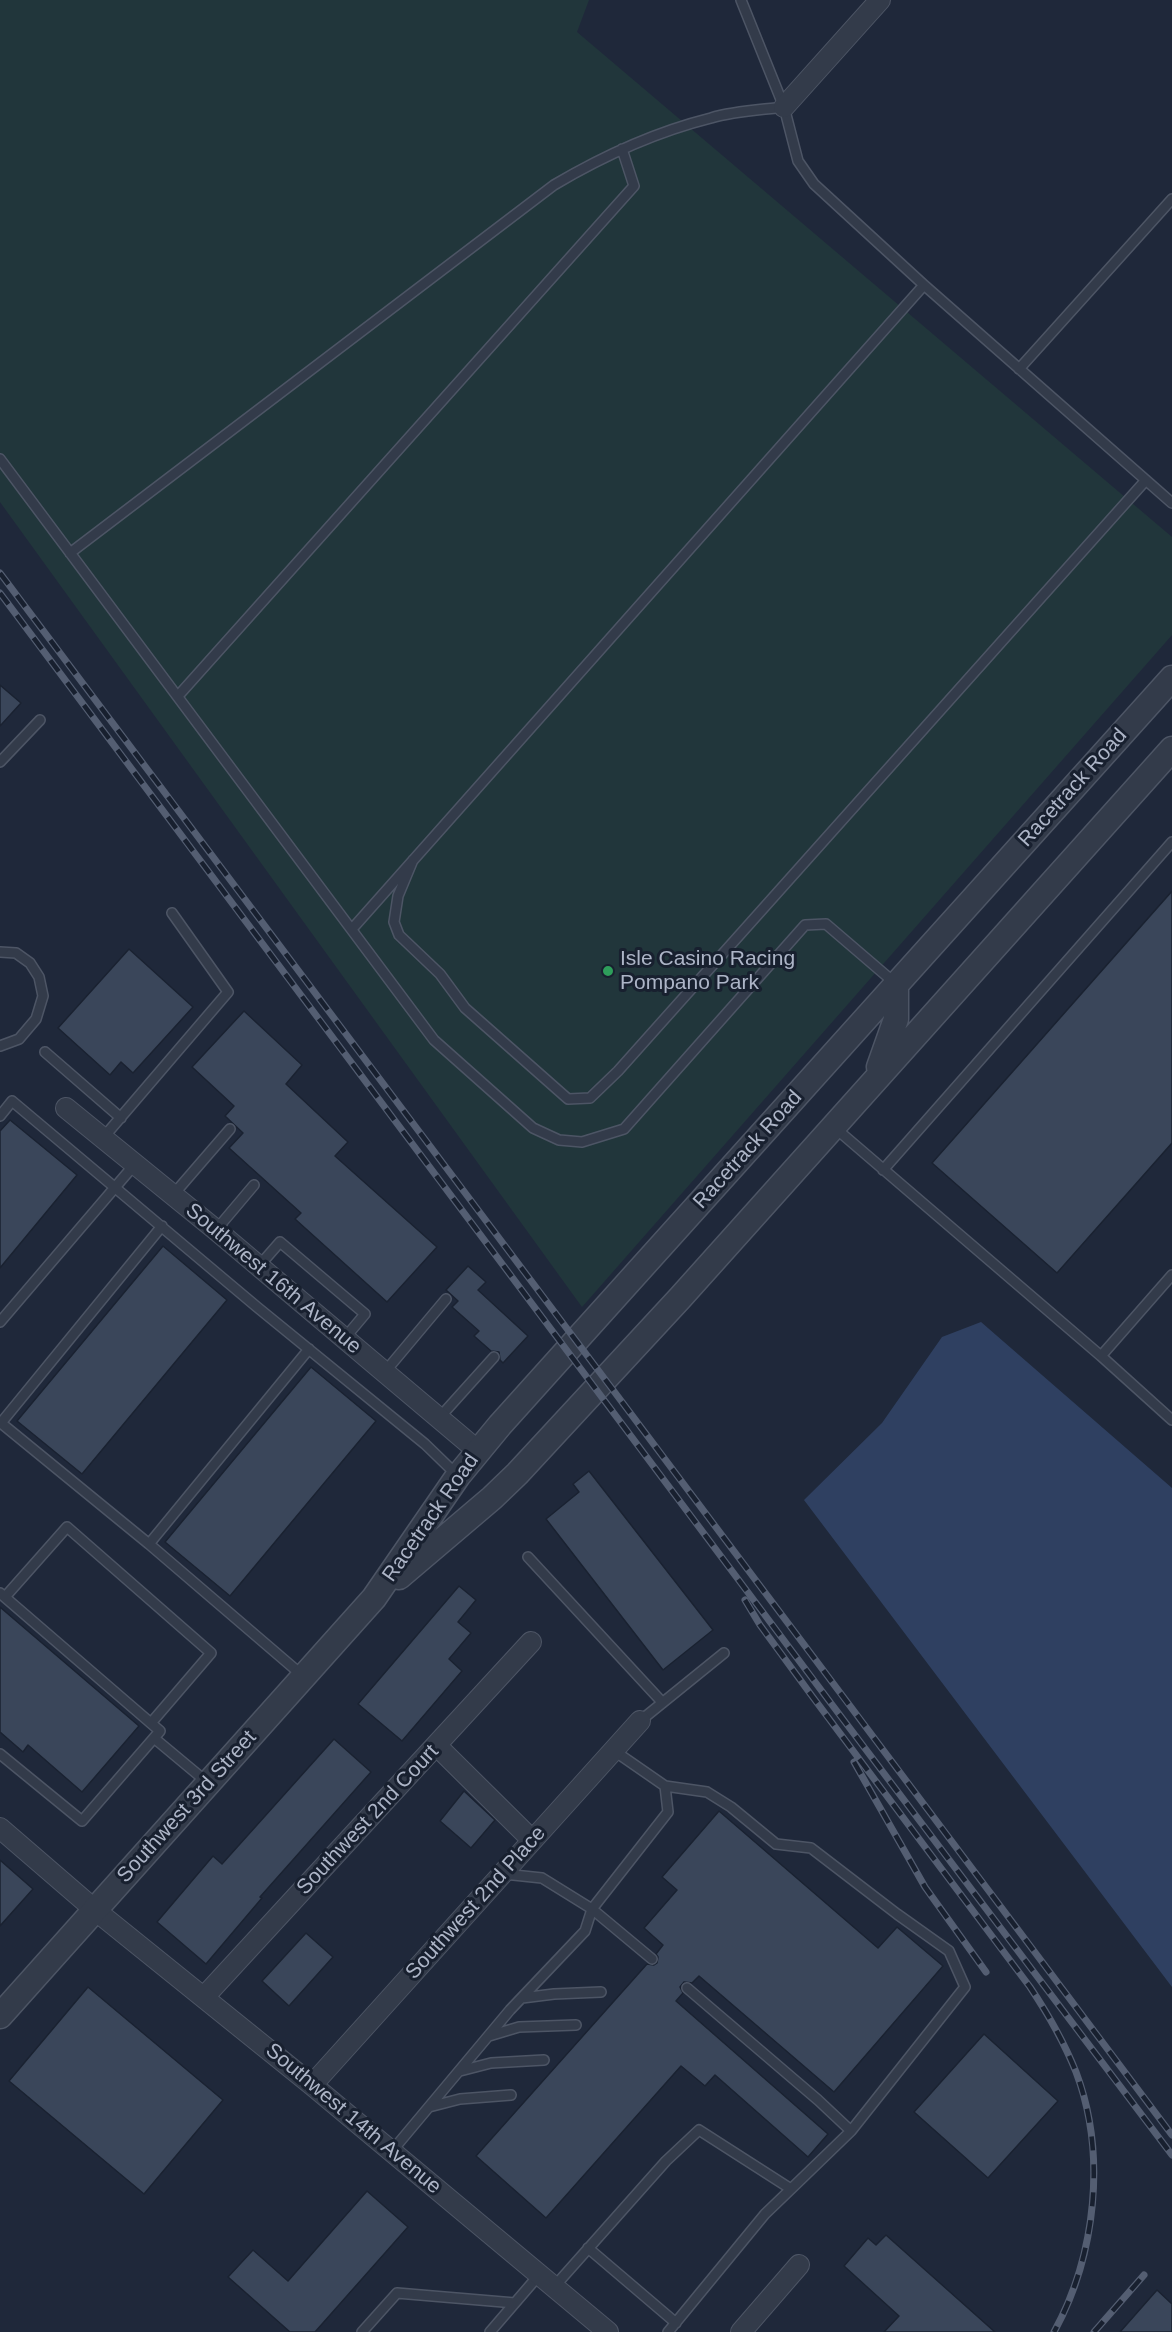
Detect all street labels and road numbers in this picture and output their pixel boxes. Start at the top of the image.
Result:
street label: Racetrack Road [1013,724,1133,852]
street label: Racetrack Road [688,1086,808,1214]
street label: Southwest 16th Avenue [180,1198,366,1360]
street label: Racetrack Road [377,1449,485,1587]
street label: Southwest 3rd Street [112,1726,262,1888]
street label: Southwest 2nd Court [292,1740,444,1900]
street label: Southwest 2nd Place [401,1821,551,1985]
street label: Southwest 14th Avenue [260,2038,446,2200]

